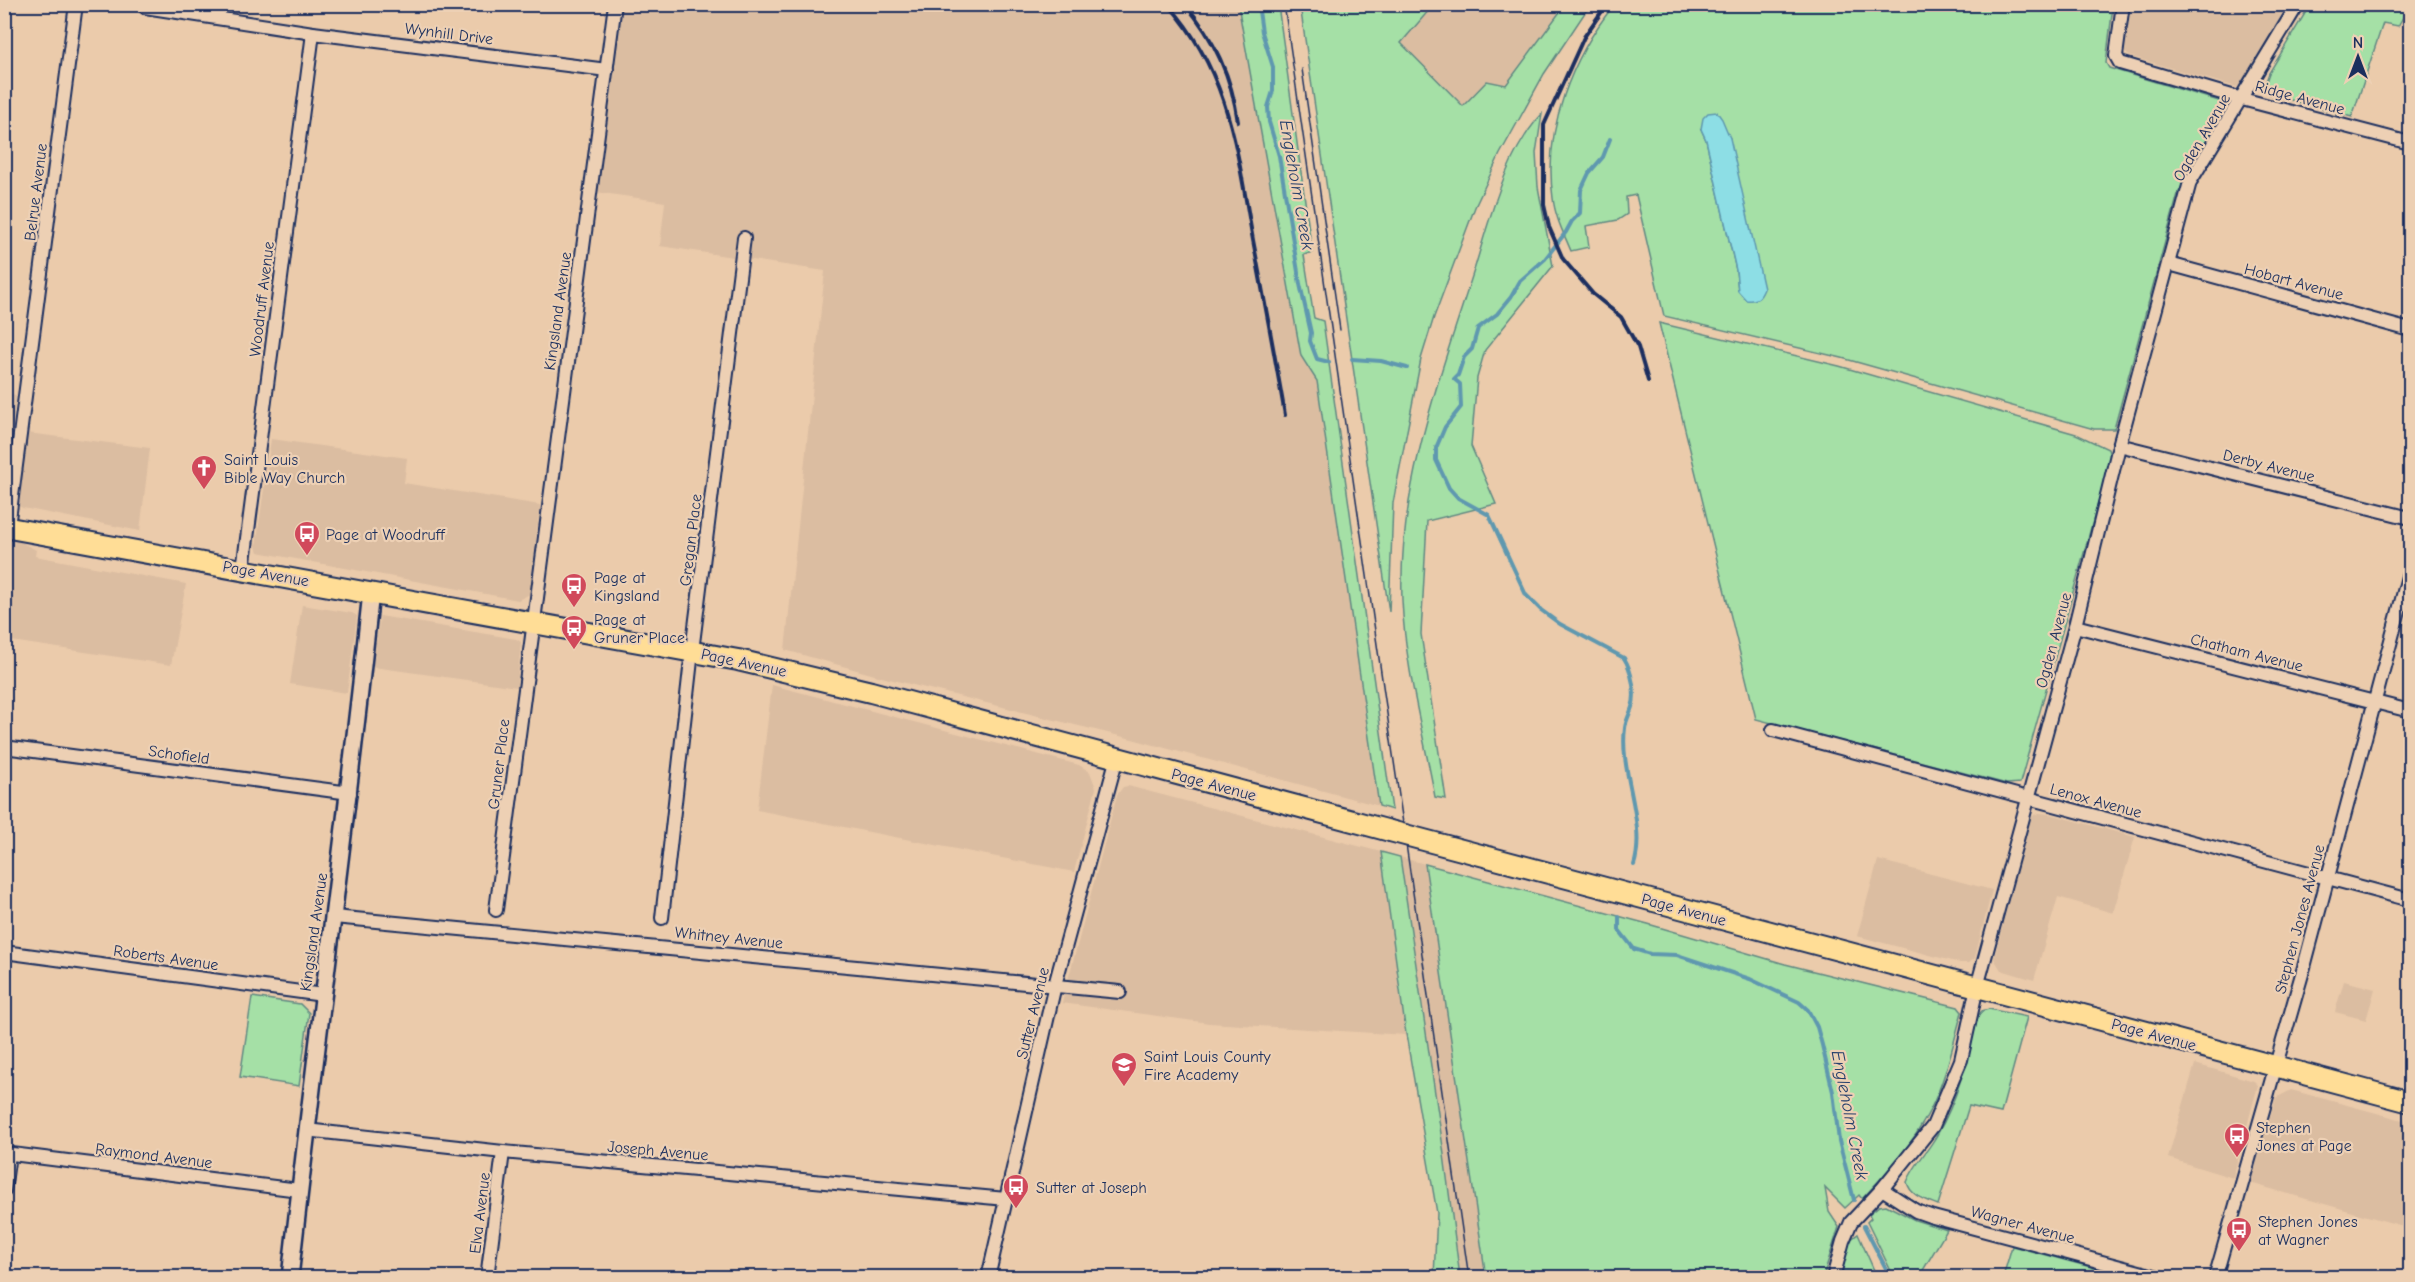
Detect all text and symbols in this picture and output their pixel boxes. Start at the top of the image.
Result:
street label: Wynhill Drive [404,20,494,48]
north arrow [2328,27,2388,87]
text: N [2353,34,2363,52]
street label: Ridge Avenue [2253,77,2347,119]
street label: Ogden Avenue [2170,90,2234,185]
water label: Engleholm Creek [1275,118,1318,252]
street label: Belrue Avenue [21,142,51,242]
street label: Woodruff Avenue [246,240,278,358]
street label: Kingsland Avenue [541,251,575,372]
street label: Hobart Avenue [2242,260,2345,304]
street label: Derby Avenue [2221,446,2317,486]
place label: Saint Louis Bible Way Church [224,451,345,487]
church icon: Saint Louis Bible Way Church [189,453,219,491]
street label: Gregan Place [676,493,706,587]
bus stop icon: Page at Woodruff [292,519,322,557]
place label: Page at Woodruff [326,526,446,544]
street label: Page Avenue [221,558,310,590]
place label: Page at Kingsland [594,569,660,605]
bus stop icon: Page at Kingsland [559,571,589,609]
street label: Ogden Avenue [2033,591,2075,690]
place label: Page at Gruner Place [594,611,685,647]
bus stop icon: Page at Gruner Place [559,613,589,651]
street label: Chatham Avenue [2189,630,2305,676]
street label: Page Avenue [699,645,788,681]
street label: Gruner Place [485,718,513,810]
street label: Schofield [147,742,211,768]
street label: Page Avenue [1169,765,1258,805]
street label: Lenox Avenue [2048,780,2144,822]
street label: Stephen Jones Avenue [2271,843,2329,996]
street label: Kingsland Avenue [297,872,331,993]
street label: Page Avenue [1639,890,1728,930]
street label: Whitney Avenue [674,923,784,953]
street label: Roberts Avenue [112,942,220,974]
street label: Sutter Avenue [1013,965,1053,1061]
street label: Page Avenue [2109,1015,2198,1055]
place label: Saint Louis County Fire Academy [1144,1048,1271,1084]
water label: Engleholm Creek [1827,1048,1872,1182]
school or university icon: Saint Louis County Fire Academy [1109,1050,1139,1088]
place label: Stephen Jones at Page [2256,1119,2352,1155]
bus stop icon: Stephen Jones at Page [2222,1121,2252,1159]
street label: Joseph Avenue [607,1138,709,1164]
street label: Raymond Avenue [94,1140,213,1172]
street label: Elva Avenue [466,1171,494,1255]
bus stop icon: Sutter at Joseph [1001,1172,1031,1210]
place label: Sutter at Joseph [1036,1179,1147,1197]
street label: Wagner Avenue [1969,1202,2077,1247]
place label: Stephen Jones at Wagner [2258,1213,2358,1249]
bus stop icon: Stephen Jones at Wagner [2224,1215,2254,1253]

